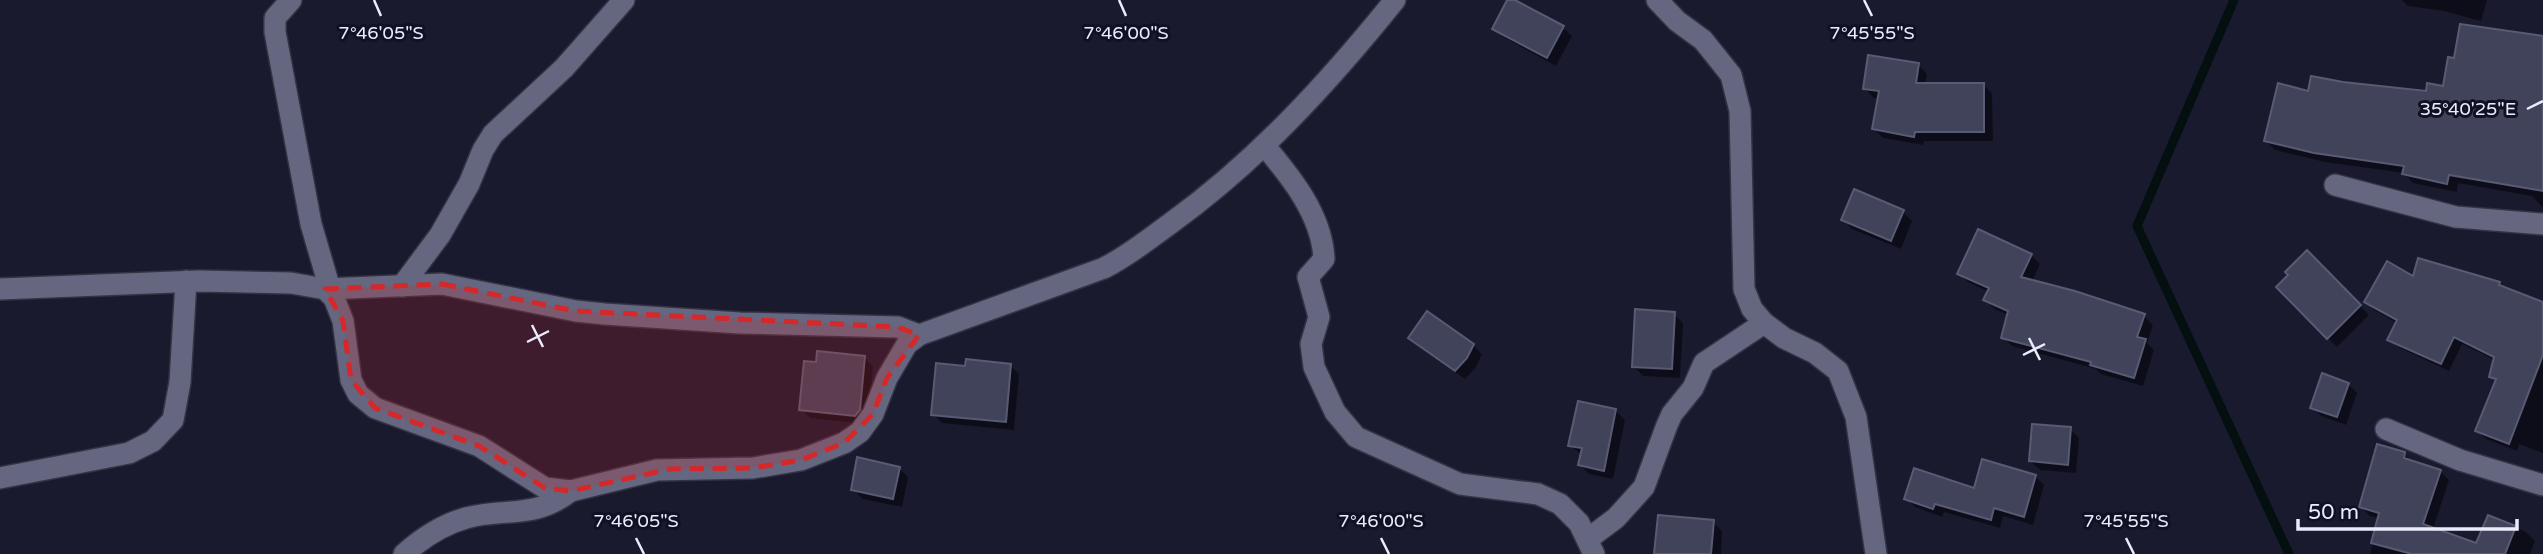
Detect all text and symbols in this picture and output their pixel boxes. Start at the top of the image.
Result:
text: 7°46'05"S [338,22,424,44]
text: 7°46'00"S [1083,22,1169,44]
text: 7°45'55"S [1829,22,1915,44]
text: 35°40'25"E [2420,98,2516,120]
scale bar [2298,488,2517,532]
text: 50 m [2308,500,2359,525]
text: 7°46'05"S [593,510,679,532]
text: 7°46'00"S [1338,510,1424,532]
text: 7°45'55"S [2083,510,2169,532]

